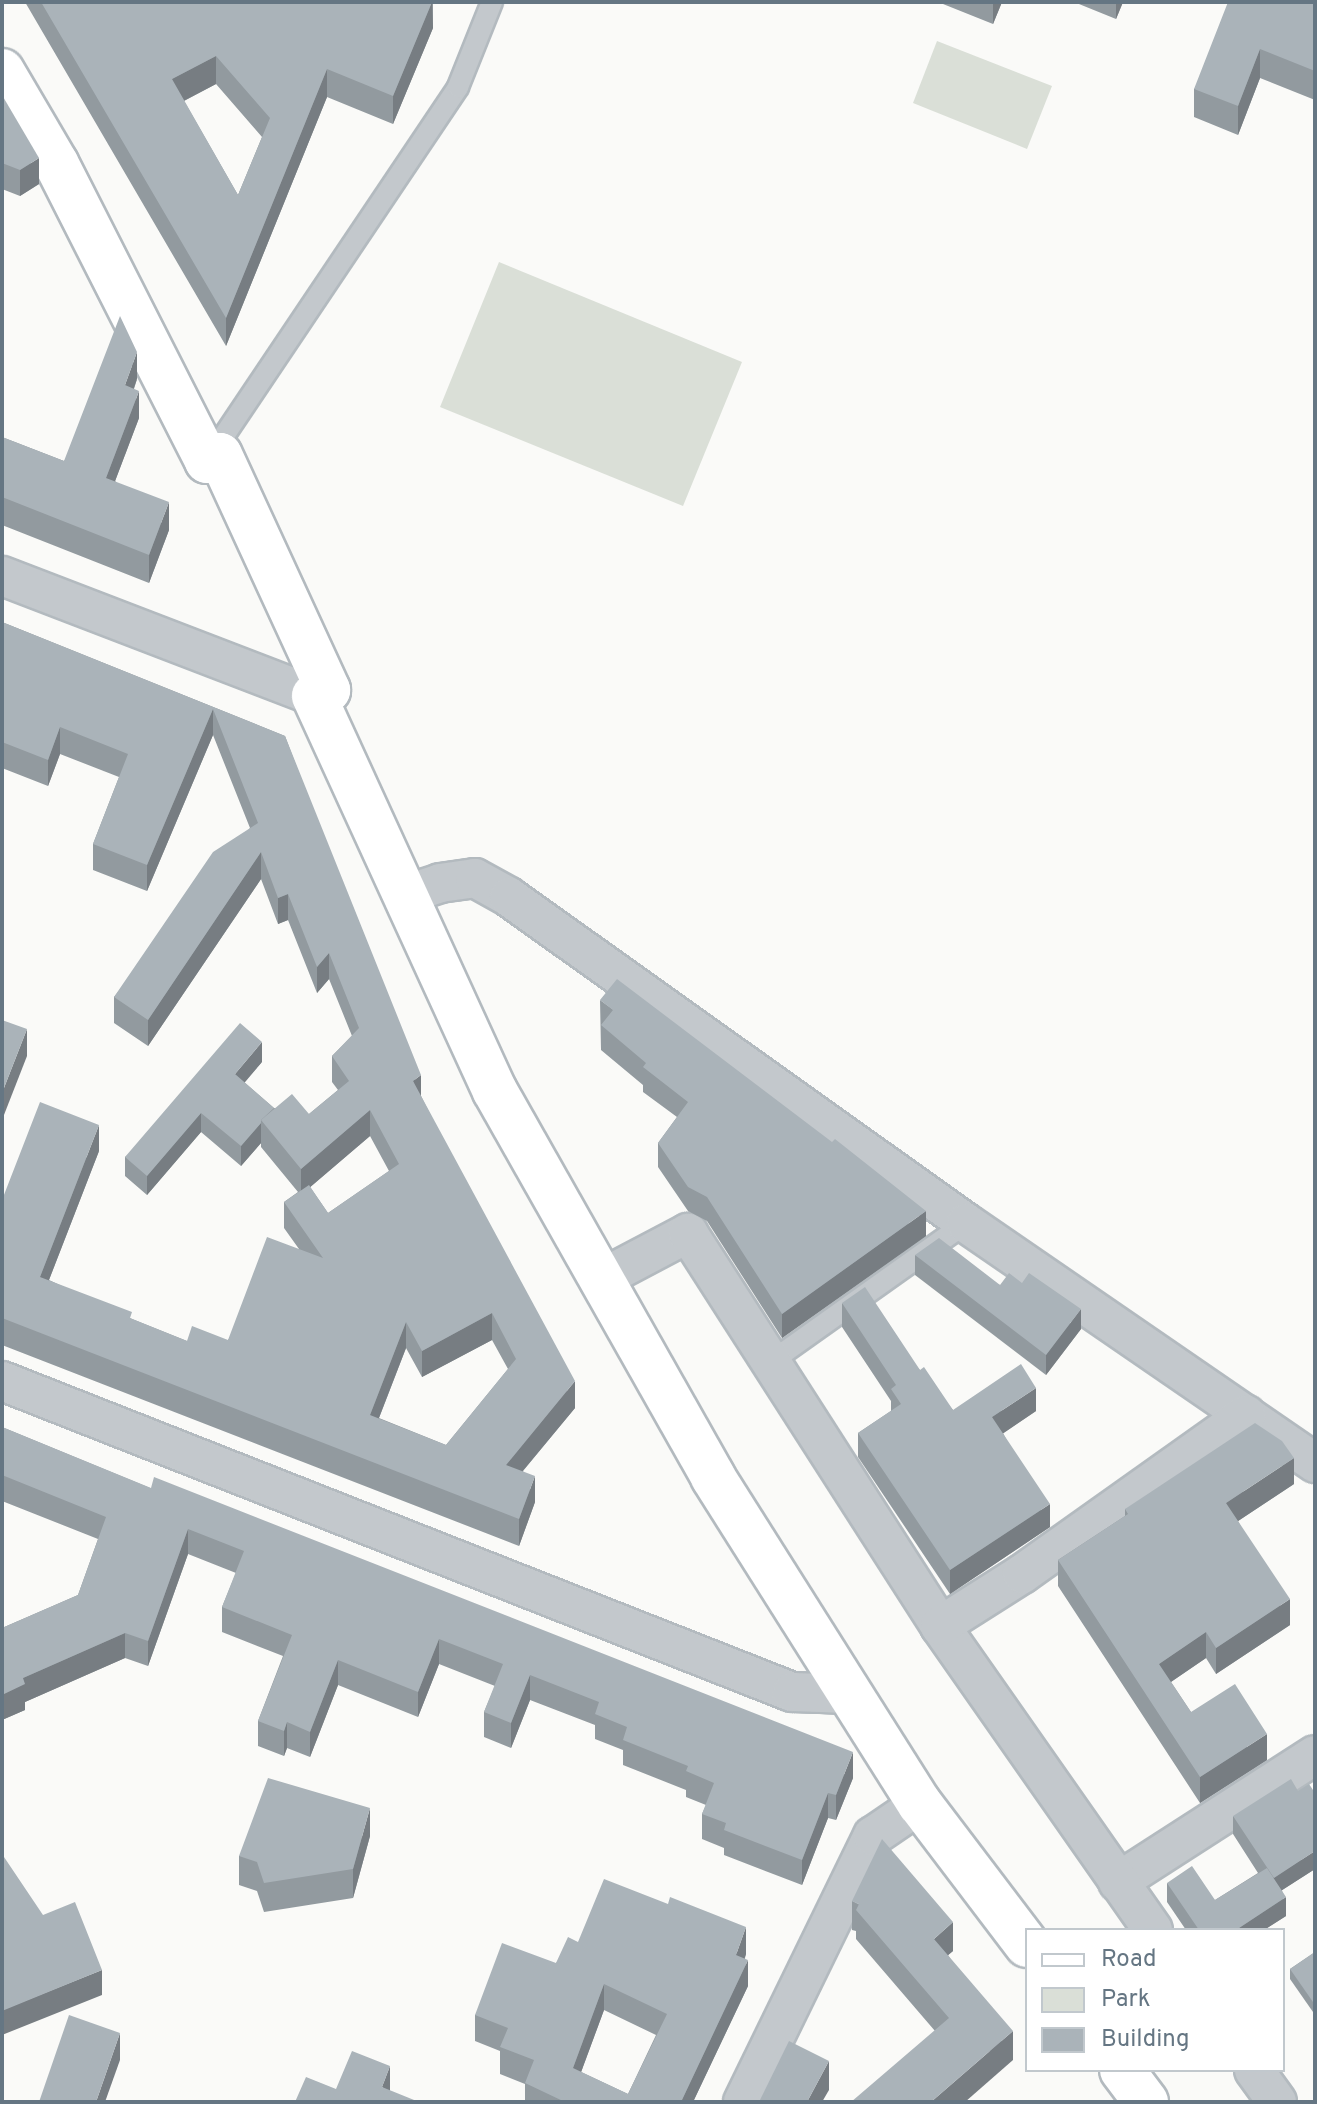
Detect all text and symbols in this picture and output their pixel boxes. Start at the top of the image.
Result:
legend [1025,1928,1285,2072]
text: Road [1101,1945,1157,1975]
text: Park [1101,1985,1151,2015]
text: Building [1101,2025,1190,2055]

